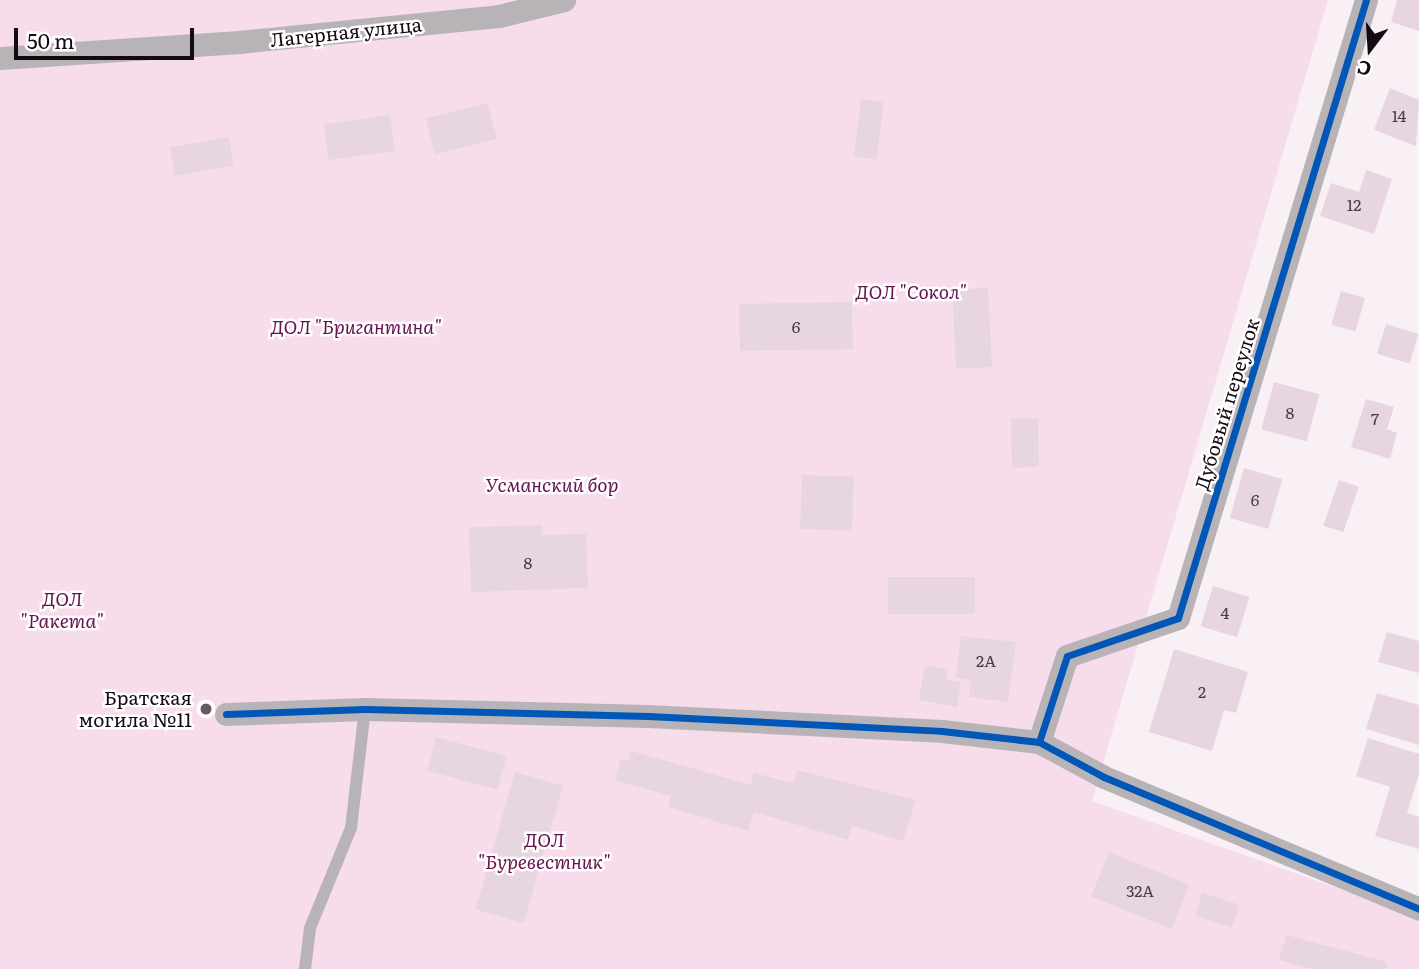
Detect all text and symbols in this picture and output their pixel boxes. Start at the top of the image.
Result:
street label: Лагерная улица [269,13,423,51]
scale bar [18,14,198,58]
north arrow [1335,14,1405,84]
text: 50 m [27,24,74,55]
text: С [1353,54,1374,84]
house number: 14 [1392,105,1406,125]
house number: 12 [1347,194,1361,214]
park label: ДОЛ "Сокол" [855,281,967,303]
park label: ДОЛ "Бригантина" [270,316,442,338]
house number: 6 [792,316,800,336]
street label: Дубовый переулок [1190,316,1264,492]
house number: 8 [1286,402,1294,422]
house number: 7 [1371,408,1379,428]
park label: Усманский бор [485,474,619,496]
house number: 6 [1251,489,1259,509]
house number: 8 [524,552,532,572]
park label: ДОЛ "Ракета" [20,588,104,632]
house number: 4 [1221,602,1229,622]
house number: 2А [976,650,996,670]
house number: 2 [1198,681,1206,701]
place label: Братская могила №11 [79,687,192,731]
marker: Братская могила №11 [198,701,214,717]
park label: ДОЛ "Буревестник" [477,829,611,873]
house number: 32А [1126,880,1154,900]

